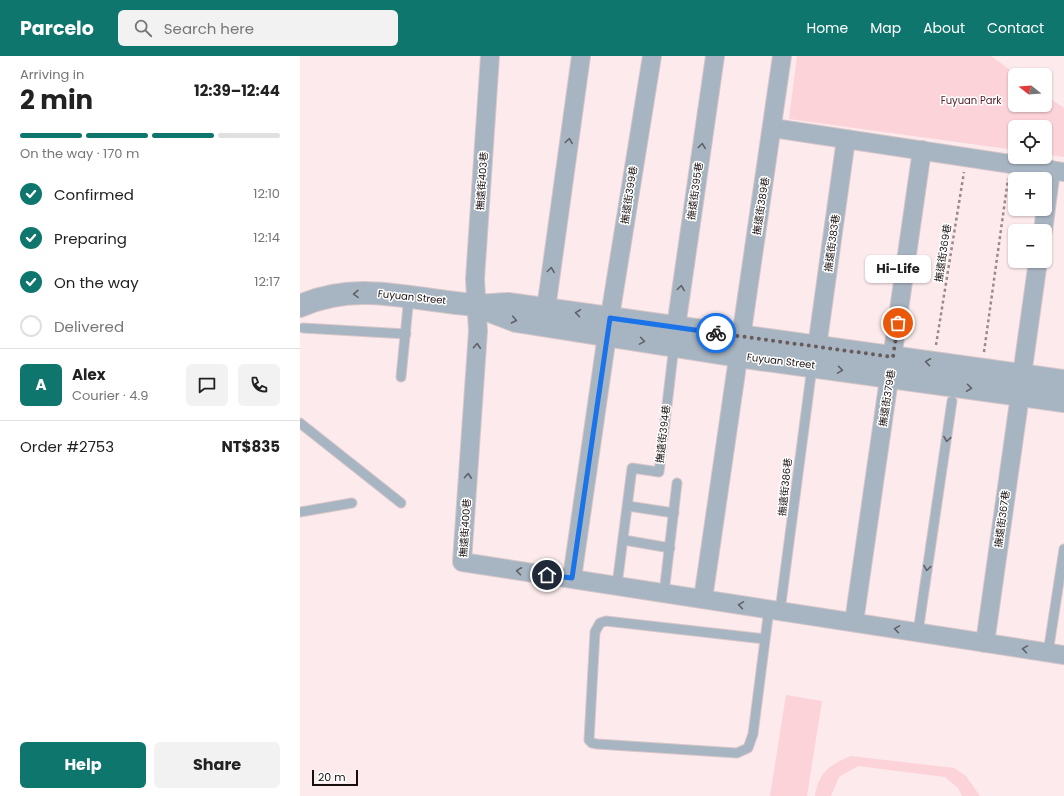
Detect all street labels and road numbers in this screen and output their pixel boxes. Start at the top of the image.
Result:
street label: 撫遠街403巷 [472,151,492,211]
street label: 撫遠街395巷 [684,161,706,221]
street label: 撫遠街399巷 [617,165,641,225]
street label: 撫遠街389巷 [749,176,773,236]
street label: 撫遠街383巷 [821,213,843,273]
street label: 撫遠街369巷 [931,223,955,283]
street label: Fuyuan Street [377,286,447,308]
street label: Fuyuan Street [746,349,816,373]
street label: 撫遠街379巷 [875,368,899,428]
street label: 撫遠街394巷 [652,404,674,464]
street label: 撫遠街386巷 [774,457,796,517]
street label: 撫遠街367巷 [991,489,1013,549]
street label: 撫遠街400巷 [455,498,475,558]

